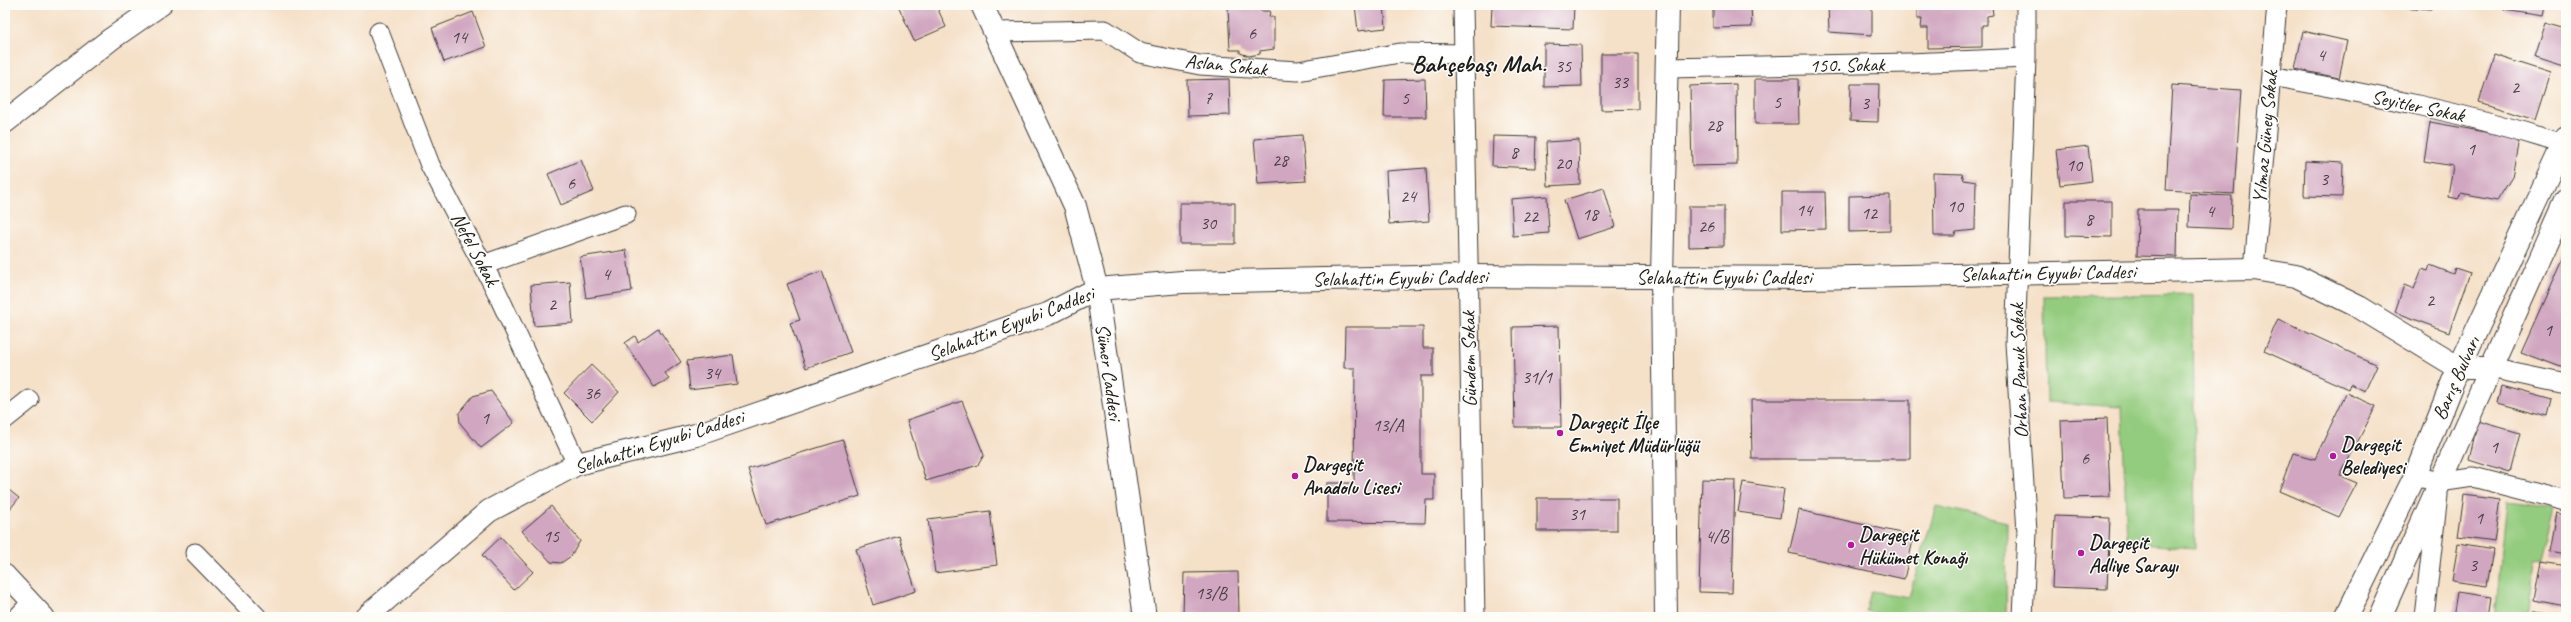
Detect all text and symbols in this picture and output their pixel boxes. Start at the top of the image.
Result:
house number: 6 [1248,22,1257,44]
house number: 14 [451,26,469,48]
house number: 4 [2317,44,2327,66]
street label: Aslan Sokak [1184,48,1270,82]
district label: Bahçebaşı Mah. [1412,49,1547,79]
street label: 150. Sokak [1809,52,1886,78]
house number: 35 [1555,55,1572,77]
street label: Yılmaz Güney Sokak [2247,68,2283,204]
house number: 33 [1612,71,1630,93]
house number: 2 [2511,76,2521,98]
street label: Seyitler Sokak [2369,84,2468,128]
house number: 7 [1204,87,1213,109]
house number: 5 [1401,87,1410,109]
house number: 5 [1773,91,1782,113]
house number: 3 [1861,92,1871,114]
house number: 28 [1706,114,1724,136]
house number: 1 [2467,138,2476,160]
house number: 8 [1510,141,1520,163]
house number: 28 [1272,149,1290,171]
house number: 20 [1555,152,1573,174]
house number: 10 [2066,154,2084,176]
house number: 3 [2320,168,2330,190]
house number: 6 [567,172,576,194]
house number: 24 [1400,185,1418,207]
house number: 10 [1947,195,1965,217]
house number: 14 [1796,199,1814,221]
house number: 4 [2206,200,2216,222]
house number: 12 [1861,202,1879,224]
house number: 18 [1582,203,1600,225]
house number: 22 [1522,205,1540,227]
street label: Nefel Sokak [445,208,505,291]
house number: 8 [2085,208,2095,230]
house number: 30 [1200,212,1218,234]
house number: 26 [1698,215,1715,237]
street label: Selahattin Eyyubi Caddesi [1960,259,2138,287]
house number: 4 [602,263,612,285]
street label: Selahattin Eyyubi Caddesi [1312,264,1490,292]
street label: Selahattin Eyyubi Caddesi [1636,265,1814,290]
street label: Selahattin Eyyubi Caddesi [925,280,1099,367]
house number: 2 [2426,289,2436,311]
house number: 2 [548,293,558,315]
street label: Orhan Pamuk Sokak [2004,301,2034,439]
street label: Gündem Sokak [1456,309,1482,407]
house number: 1 [2544,319,2553,341]
street label: Sümer Caddesi [1090,322,1128,424]
street label: Barış Bulvarı [2427,331,2486,424]
house number: 34 [704,362,722,384]
house number: 31/1 [1522,366,1553,388]
house number: 36 [584,382,601,404]
street label: Selahattin Eyyubi Caddesi [571,404,749,480]
house number: 1 [481,407,490,429]
place label: Dargeçit İlçe Emniyet Müdürlüğü [1568,410,1701,458]
house number: 13/A [1372,414,1405,436]
marker: Dargeçit İlçe Emniyet Müdürlüğü [1555,428,1565,438]
place label: Dargeçit Belediyesi [2341,432,2408,480]
house number: 1 [2490,436,2499,458]
house number: 6 [2081,447,2090,469]
marker: Dargeçit Belediyesi [2328,451,2338,461]
place label: Dargeçit Anadolu Lisesi [1303,452,1403,500]
marker: Dargeçit Anadolu Lisesi [1290,471,1300,481]
house number: 31 [1569,503,1586,525]
house number: 1 [2475,507,2484,529]
place label: Dargeçit Hükümet Konağı [1859,522,1969,570]
house number: 15 [543,525,560,547]
house number: 4/B [1705,525,1730,547]
place label: Dargeçit Adliye Sarayı [2089,530,2179,579]
marker: Dargeçit Hükümet Konağı [1846,540,1856,550]
marker: Dargeçit Adliye Sarayı [2076,548,2086,558]
house number: 3 [2469,554,2479,576]
house number: 13/B [1195,582,1228,604]

